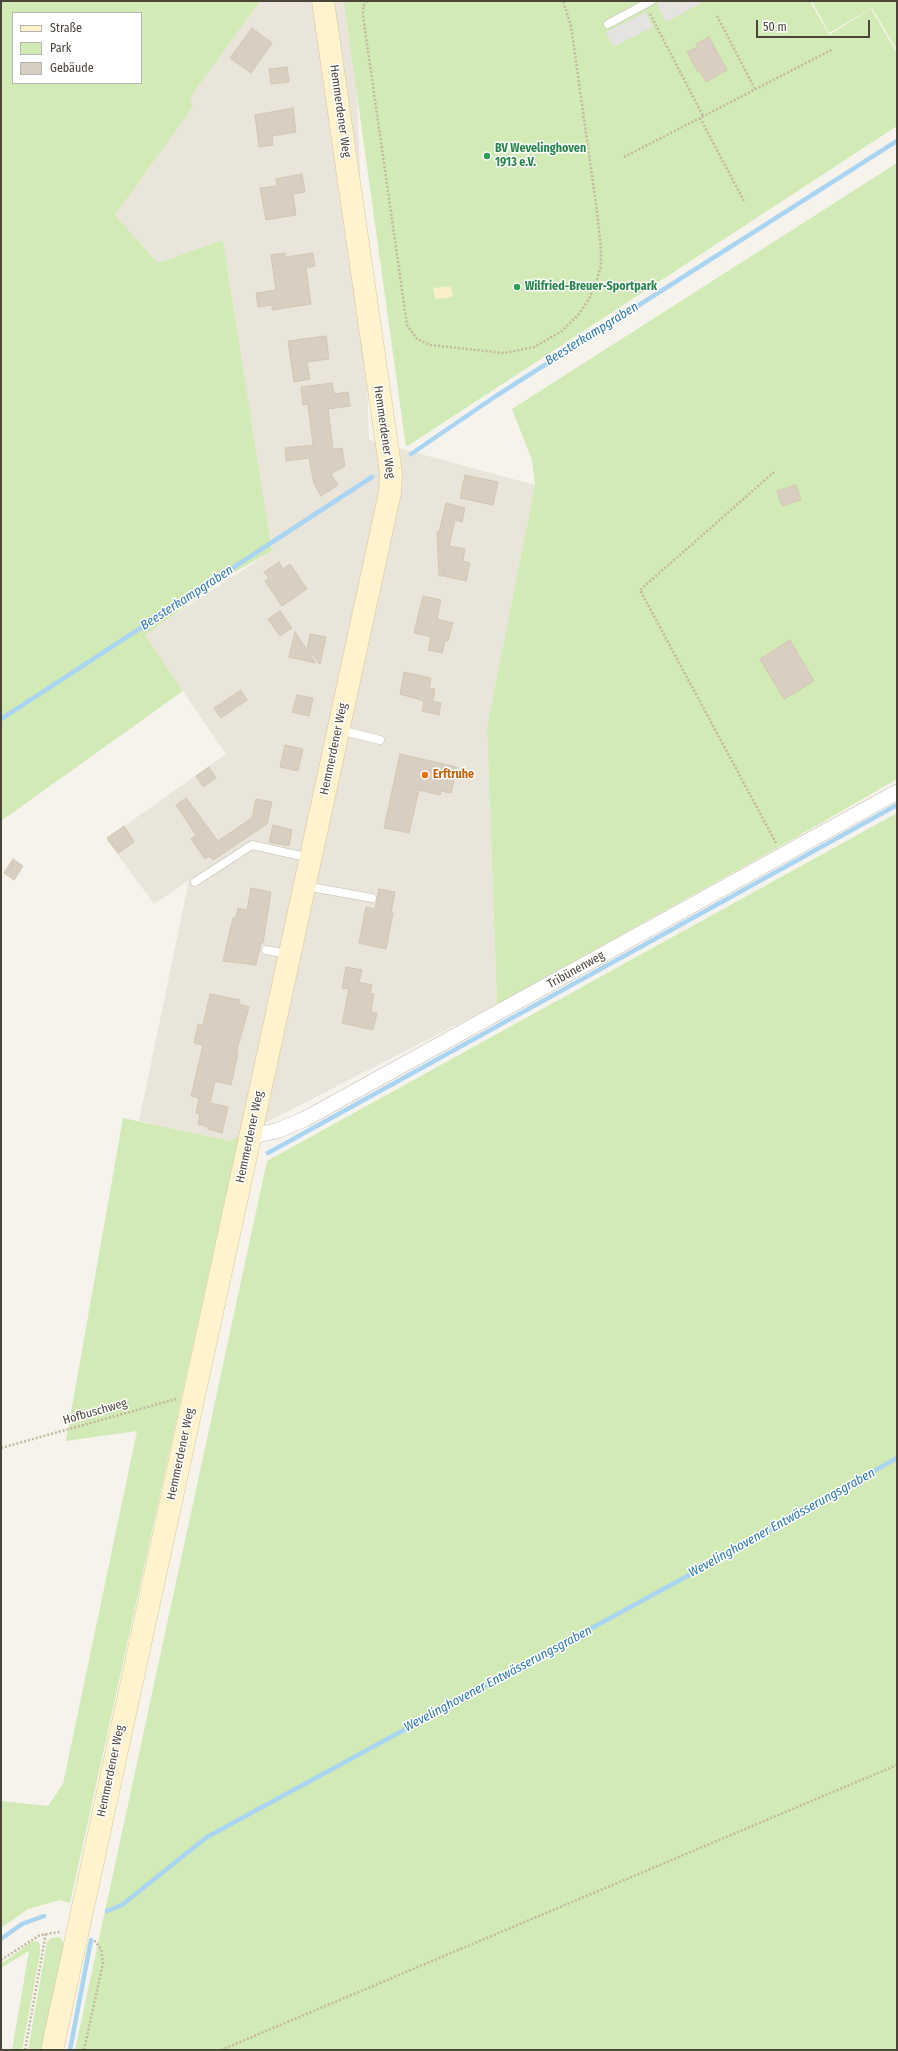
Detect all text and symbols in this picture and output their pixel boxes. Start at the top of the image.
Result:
legend [12,12,142,84]
scale bar [758,12,872,38]
text: 50 m [763,20,787,34]
text: Straße [50,21,82,35]
text: Park [50,41,71,55]
text: Gebäude [50,61,94,75]
street label: Hemmerdener Weg [326,64,354,158]
place label: BV Wevelinghoven 1913 e.V. [495,142,586,170]
marker: BV Wevelinghoven 1913 e.V. [482,151,492,161]
place label: Wilfried-Breuer-Sportpark [525,280,657,294]
marker: Wilfried-Breuer-Sportpark [512,282,522,292]
water label: Beesterkampgraben [543,299,641,369]
street label: Hemmerdener Weg [370,385,398,479]
water label: Beesterkampgraben [138,562,236,634]
street label: Hemmerdener Weg [317,702,351,796]
place label: Erftruhe [433,768,474,782]
marker: Erftruhe [420,770,430,780]
street label: Tribünenweg [545,948,607,992]
street label: Hemmerdener Weg [233,1090,267,1184]
street label: Hofbuschweg [61,1396,129,1428]
street label: Hemmerdener Weg [164,1407,198,1501]
water label: Wevelinghovener Entwässerungsgraben [686,1465,878,1581]
water label: Wevelinghovener Entwässerungsgraben [401,1623,595,1735]
street label: Hemmerdener Weg [94,1724,128,1818]

